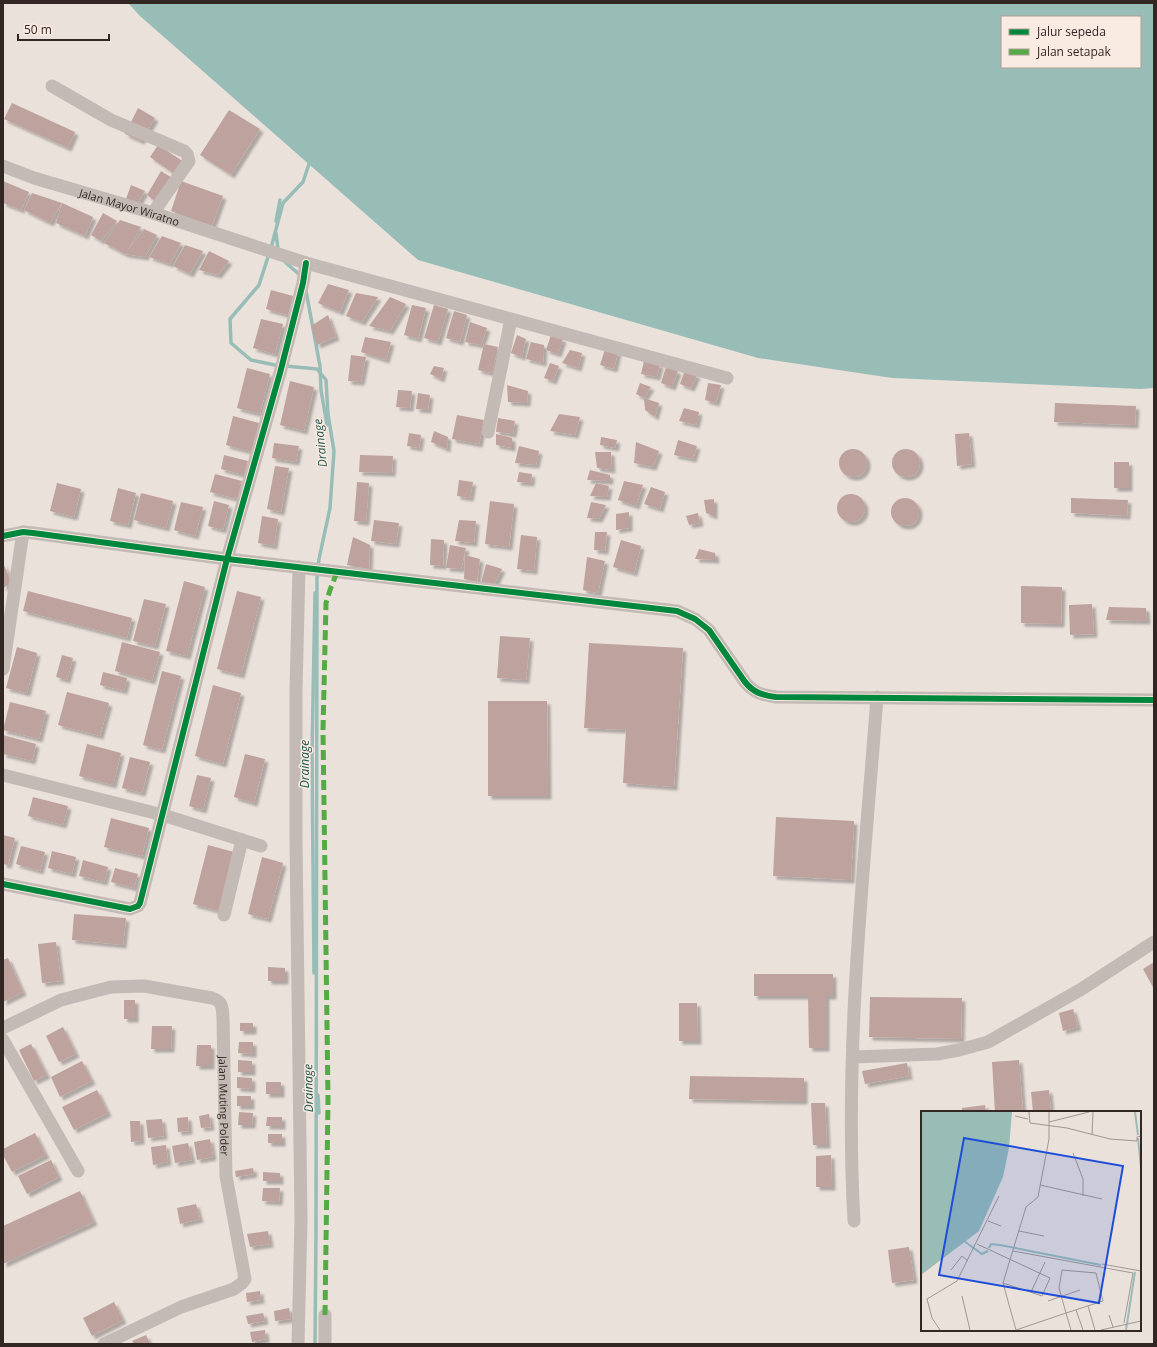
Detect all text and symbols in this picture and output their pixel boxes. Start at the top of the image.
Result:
scale bar [18,16,109,42]
legend [1001,16,1141,68]
text: 50 m [24,21,52,38]
text: Jalur sepeda [1036,23,1106,40]
text: Jalan setapak [1036,43,1111,60]
street label: Jalan Mayor Wiratno [77,184,182,229]
water label: Drainage [309,418,331,468]
water label: Drainage [296,740,313,788]
street label: Jalan Muting Polder [216,1055,233,1156]
water label: Drainage [299,1064,317,1112]
inset map [921,1111,1141,1331]

